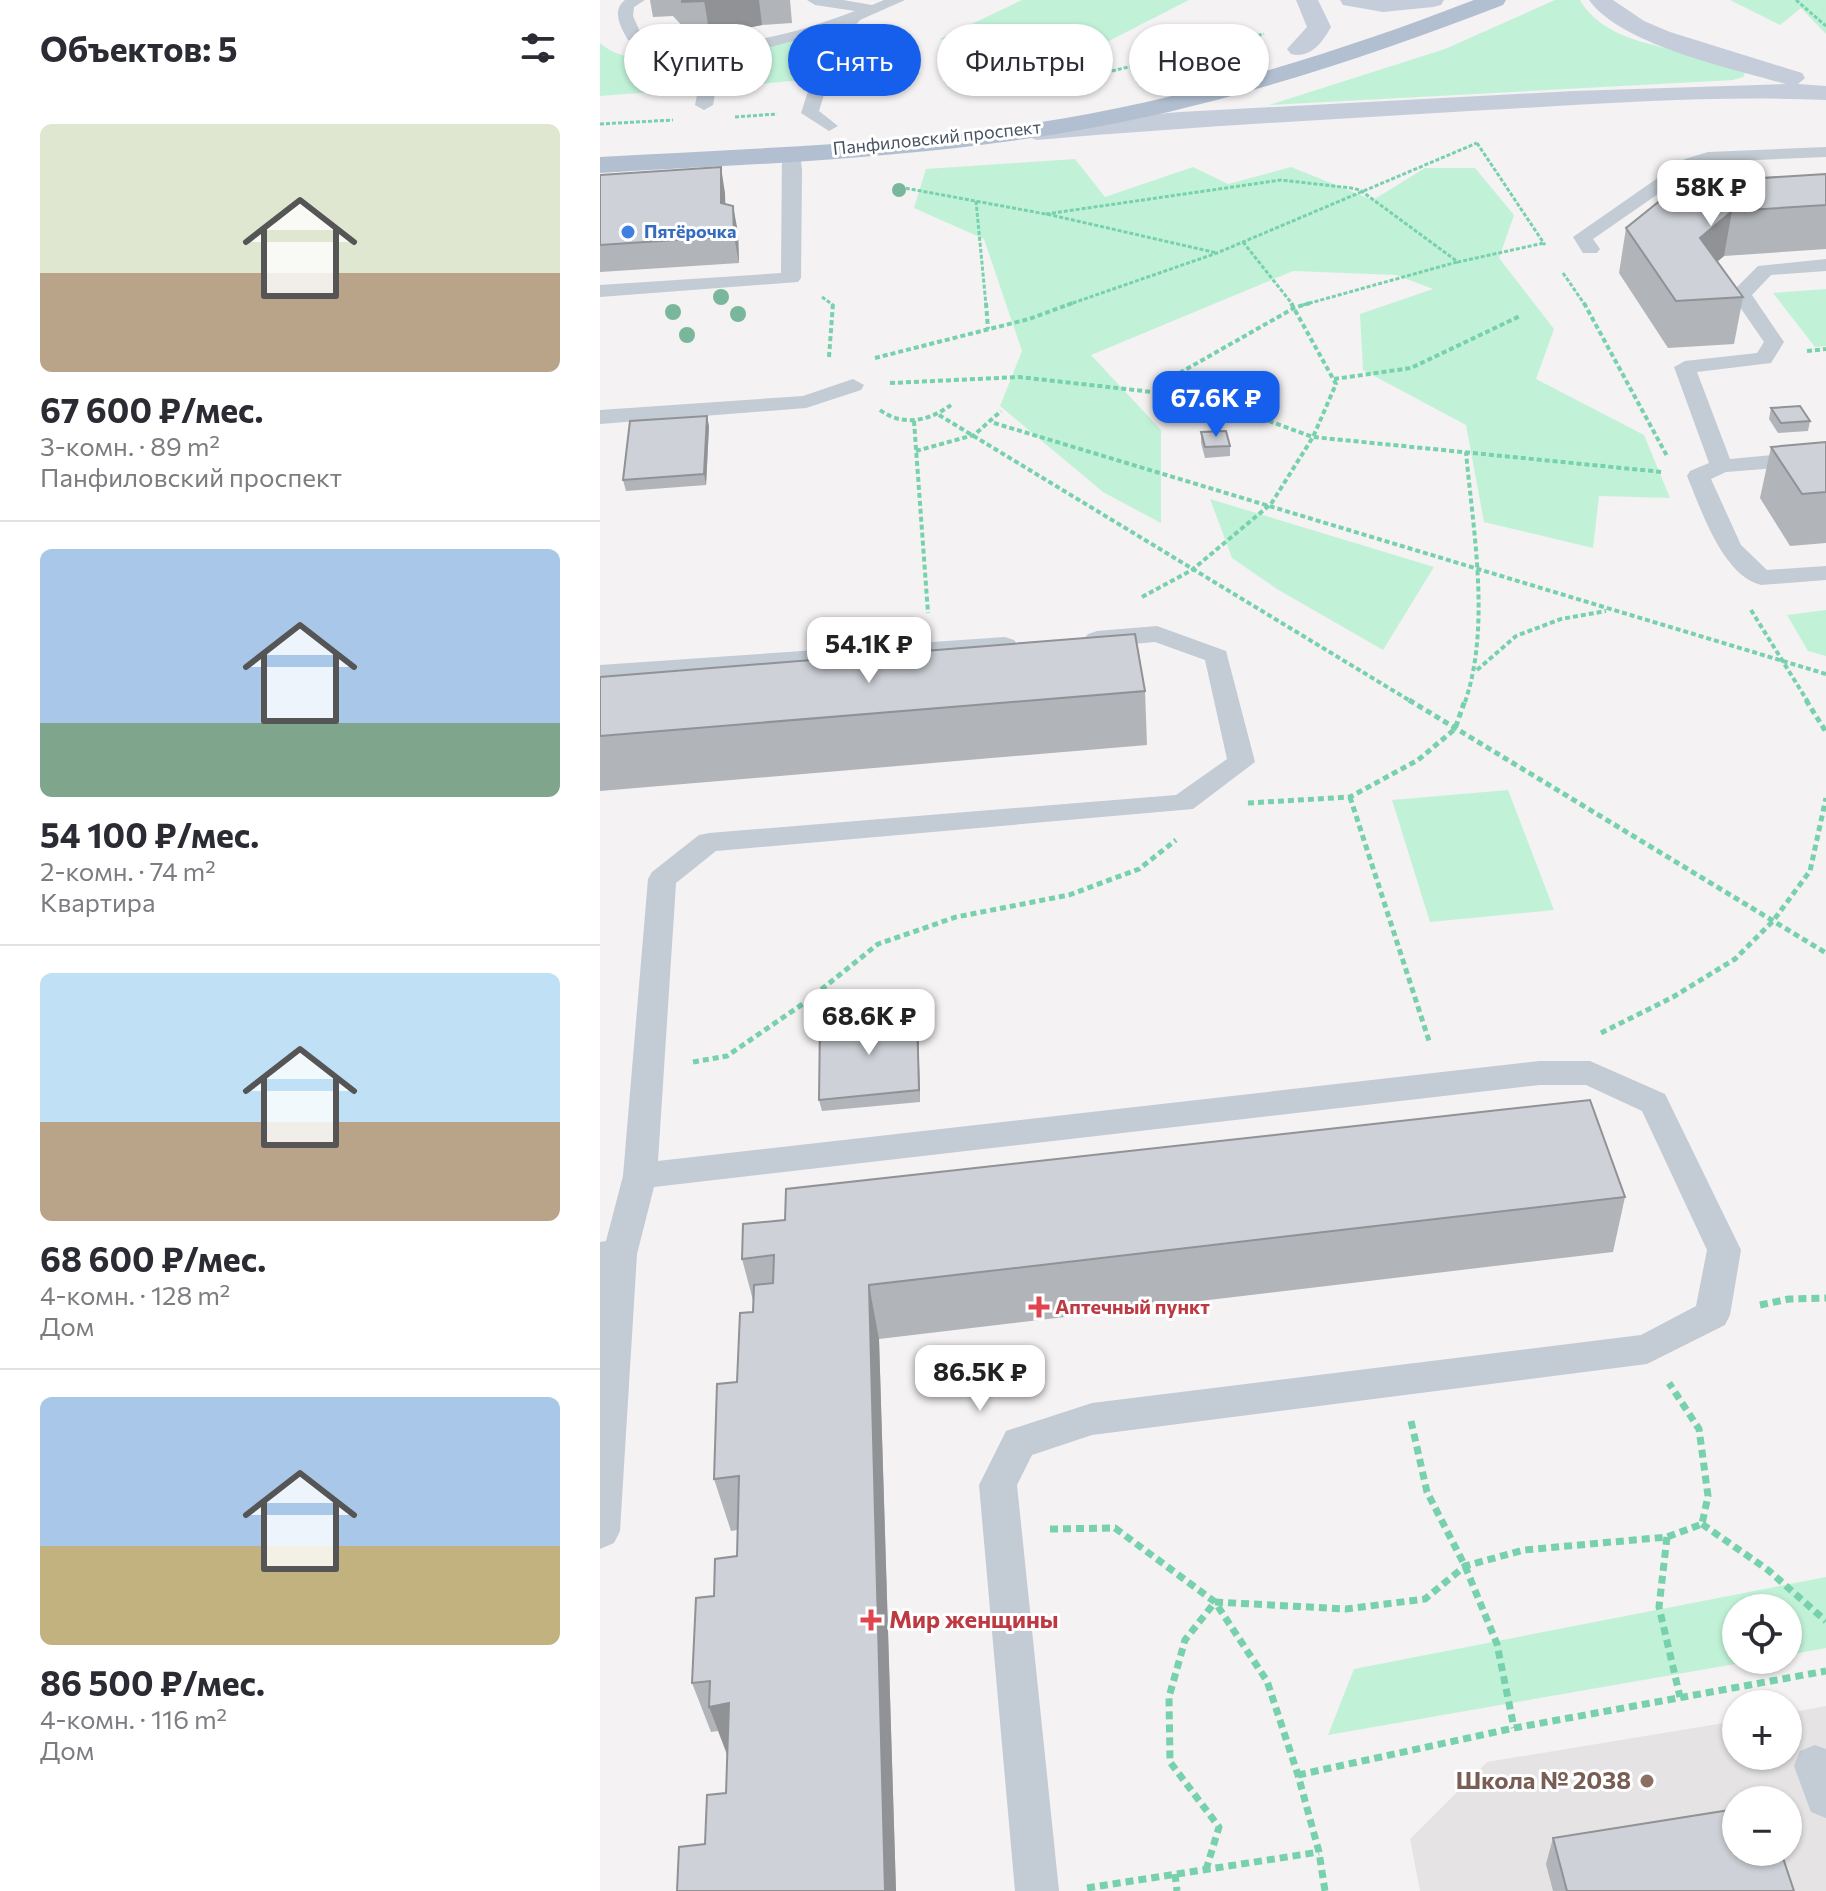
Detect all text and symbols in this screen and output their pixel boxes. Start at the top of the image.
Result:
chip: Купить [624,24,772,96]
chip: Снять [788,24,921,96]
chip: Фильтры [937,24,1113,96]
chip: Новое [1129,24,1269,96]
icon: filters [516,26,560,70]
text: Объектов: 5 [40,27,237,69]
street label: Панфиловский проспект [832,115,1043,159]
pin: 58K ₽ [1655,160,1767,228]
text: 58K ₽ [1675,170,1747,201]
icon: home [228,176,372,320]
place label: Пятёрочка [644,220,736,242]
marker: Пятёрочка [619,223,637,241]
pin: 67.6K ₽ [1142,371,1290,439]
text: 67.6K ₽ [1171,381,1261,412]
text: 67 600 ₽/мес. [40,388,264,430]
text: 3-комн. · 89 m² [40,430,220,461]
text: Панфиловский проспект [40,461,342,492]
icon: home [228,601,372,745]
pin: 54.1K ₽ [795,617,943,685]
text: 54.1K ₽ [825,627,913,658]
text: 54 100 ₽/мес. [40,813,259,855]
text: 2-комн. · 74 m² [40,855,216,886]
text: Квартира [40,886,156,917]
pin: 68.6K ₽ [795,989,943,1057]
text: 68.6K ₽ [822,999,916,1030]
icon: home [228,1025,372,1169]
text: 68 600 ₽/мес. [40,1237,266,1279]
text: 4-комн. · 128 m² [40,1279,230,1310]
place label: Аптечный пункт [1055,1294,1210,1318]
marker: Аптечный пункт [1030,1298,1048,1316]
text: Дом [40,1310,94,1341]
pin: 86.5K ₽ [906,1345,1054,1413]
text: 86.5K ₽ [933,1355,1027,1386]
icon: home [228,1449,372,1593]
map controls [1722,1594,1802,1866]
button: locate [1722,1594,1802,1674]
place label: Мир женщины [889,1604,1059,1633]
marker: Мир женщины [860,1609,882,1631]
text: 86 500 ₽/мес. [40,1661,265,1703]
button: + [1722,1690,1802,1770]
text: 4-комн. · 116 m² [40,1703,227,1734]
text: Дом [40,1734,94,1765]
place label: Школа № 2038 [1456,1765,1631,1794]
marker: Школа № 2038 [1638,1772,1656,1790]
button: − [1722,1786,1802,1866]

